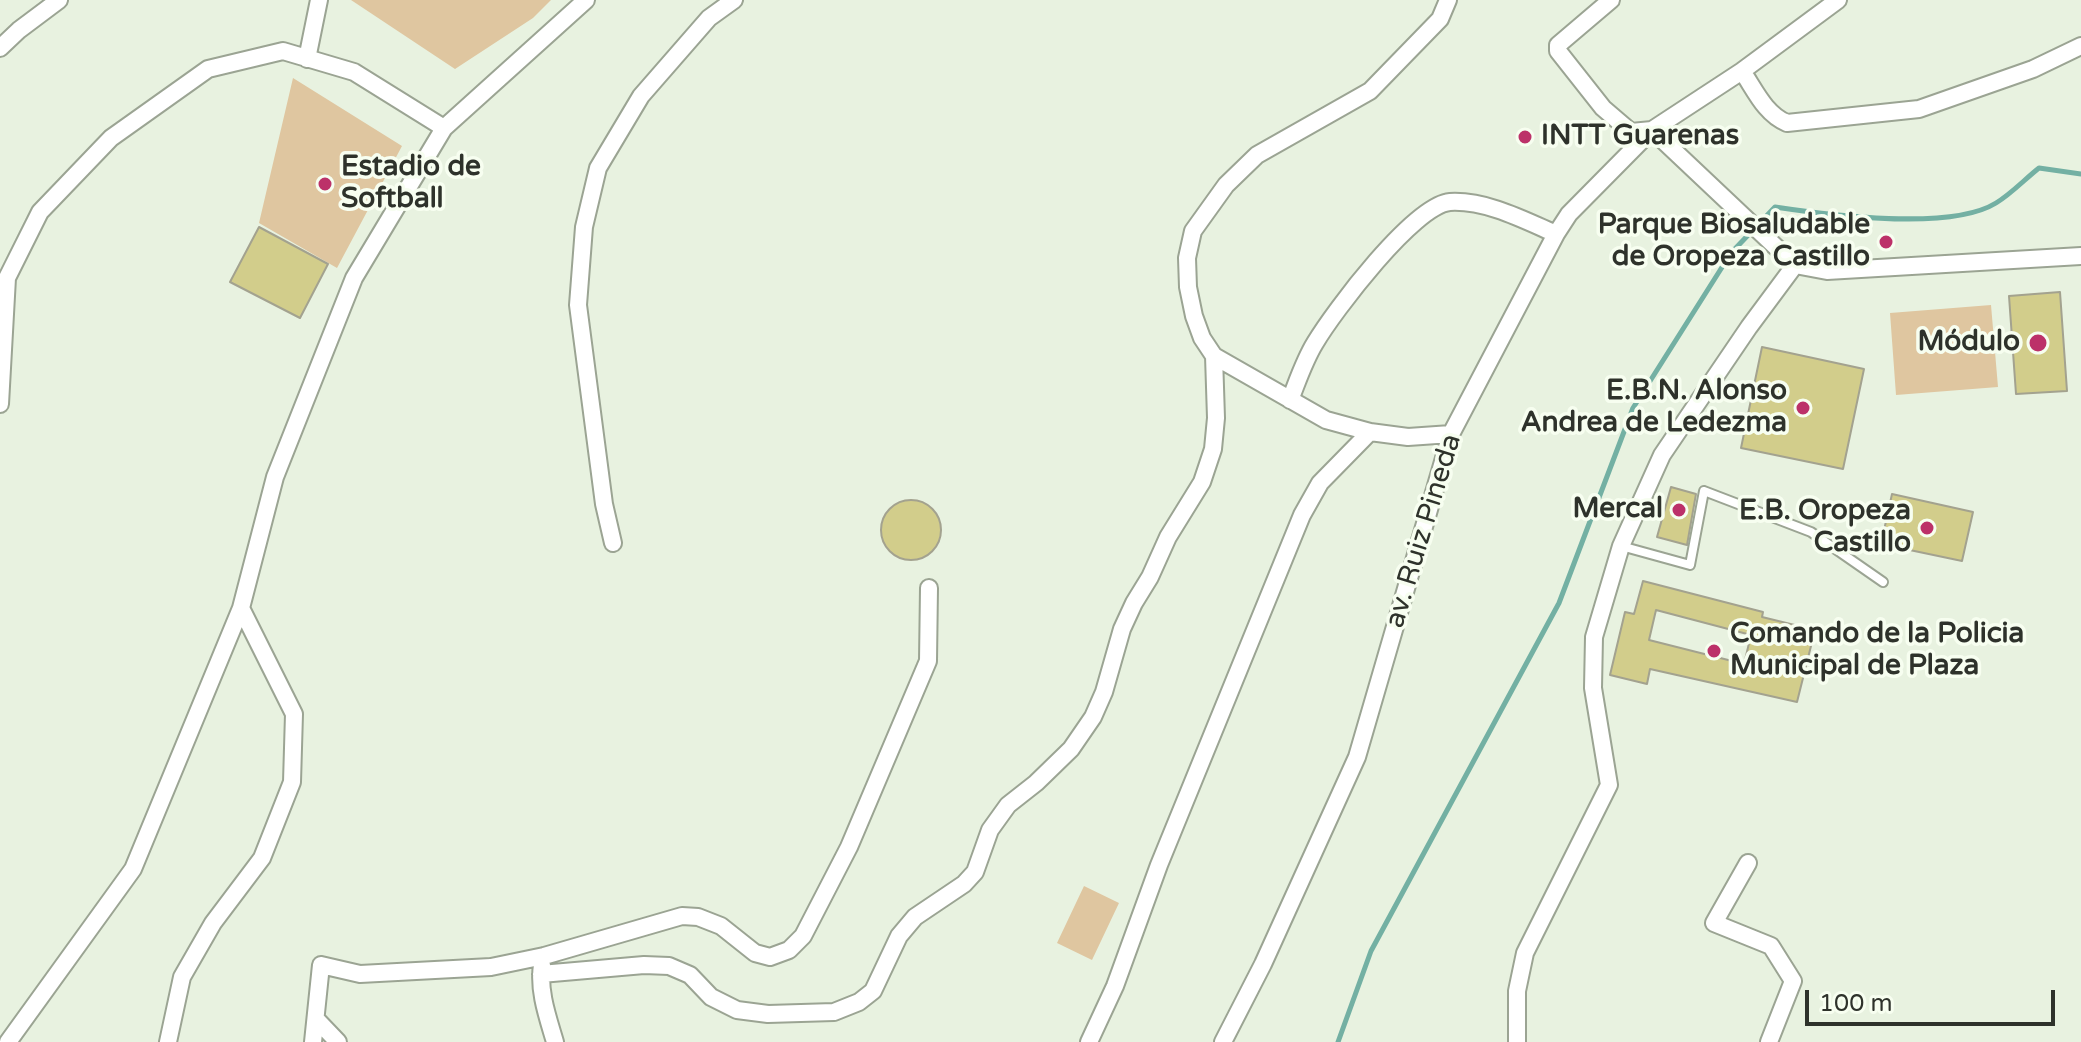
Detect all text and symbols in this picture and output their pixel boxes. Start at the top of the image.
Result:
place label: INTT Guarenas [1541,120,1739,154]
marker: INTT Guarenas [1516,128,1534,146]
place label: Estadio de Softball [341,151,481,217]
marker: Estadio de Softball [316,175,334,193]
place label: Parque Biosaludable de Oropeza Castillo [1598,209,1870,275]
marker: Parque Biosaludable de Oropeza Castillo [1877,233,1895,251]
place label: Módulo [1918,326,2020,360]
marker: Módulo [2027,332,2049,354]
place label: E.B.N. Alonso Andrea de Ledezma [1521,375,1787,441]
marker: E.B.N. Alonso Andrea de Ledezma [1794,399,1812,417]
street label: av. Ruiz Pineda [1379,430,1469,632]
place label: Mercal [1573,493,1663,527]
place label: E.B. Oropeza Castillo [1739,495,1911,561]
marker: Mercal [1670,501,1688,519]
marker: E.B. Oropeza Castillo [1918,519,1936,537]
place label: Comando de la Policia Municipal de Plaza [1730,618,2024,684]
marker: Comando de la Policia Municipal de Plaza [1705,642,1723,660]
scale bar [1809,974,2059,1024]
text: 100 m [1819,989,1893,1018]

